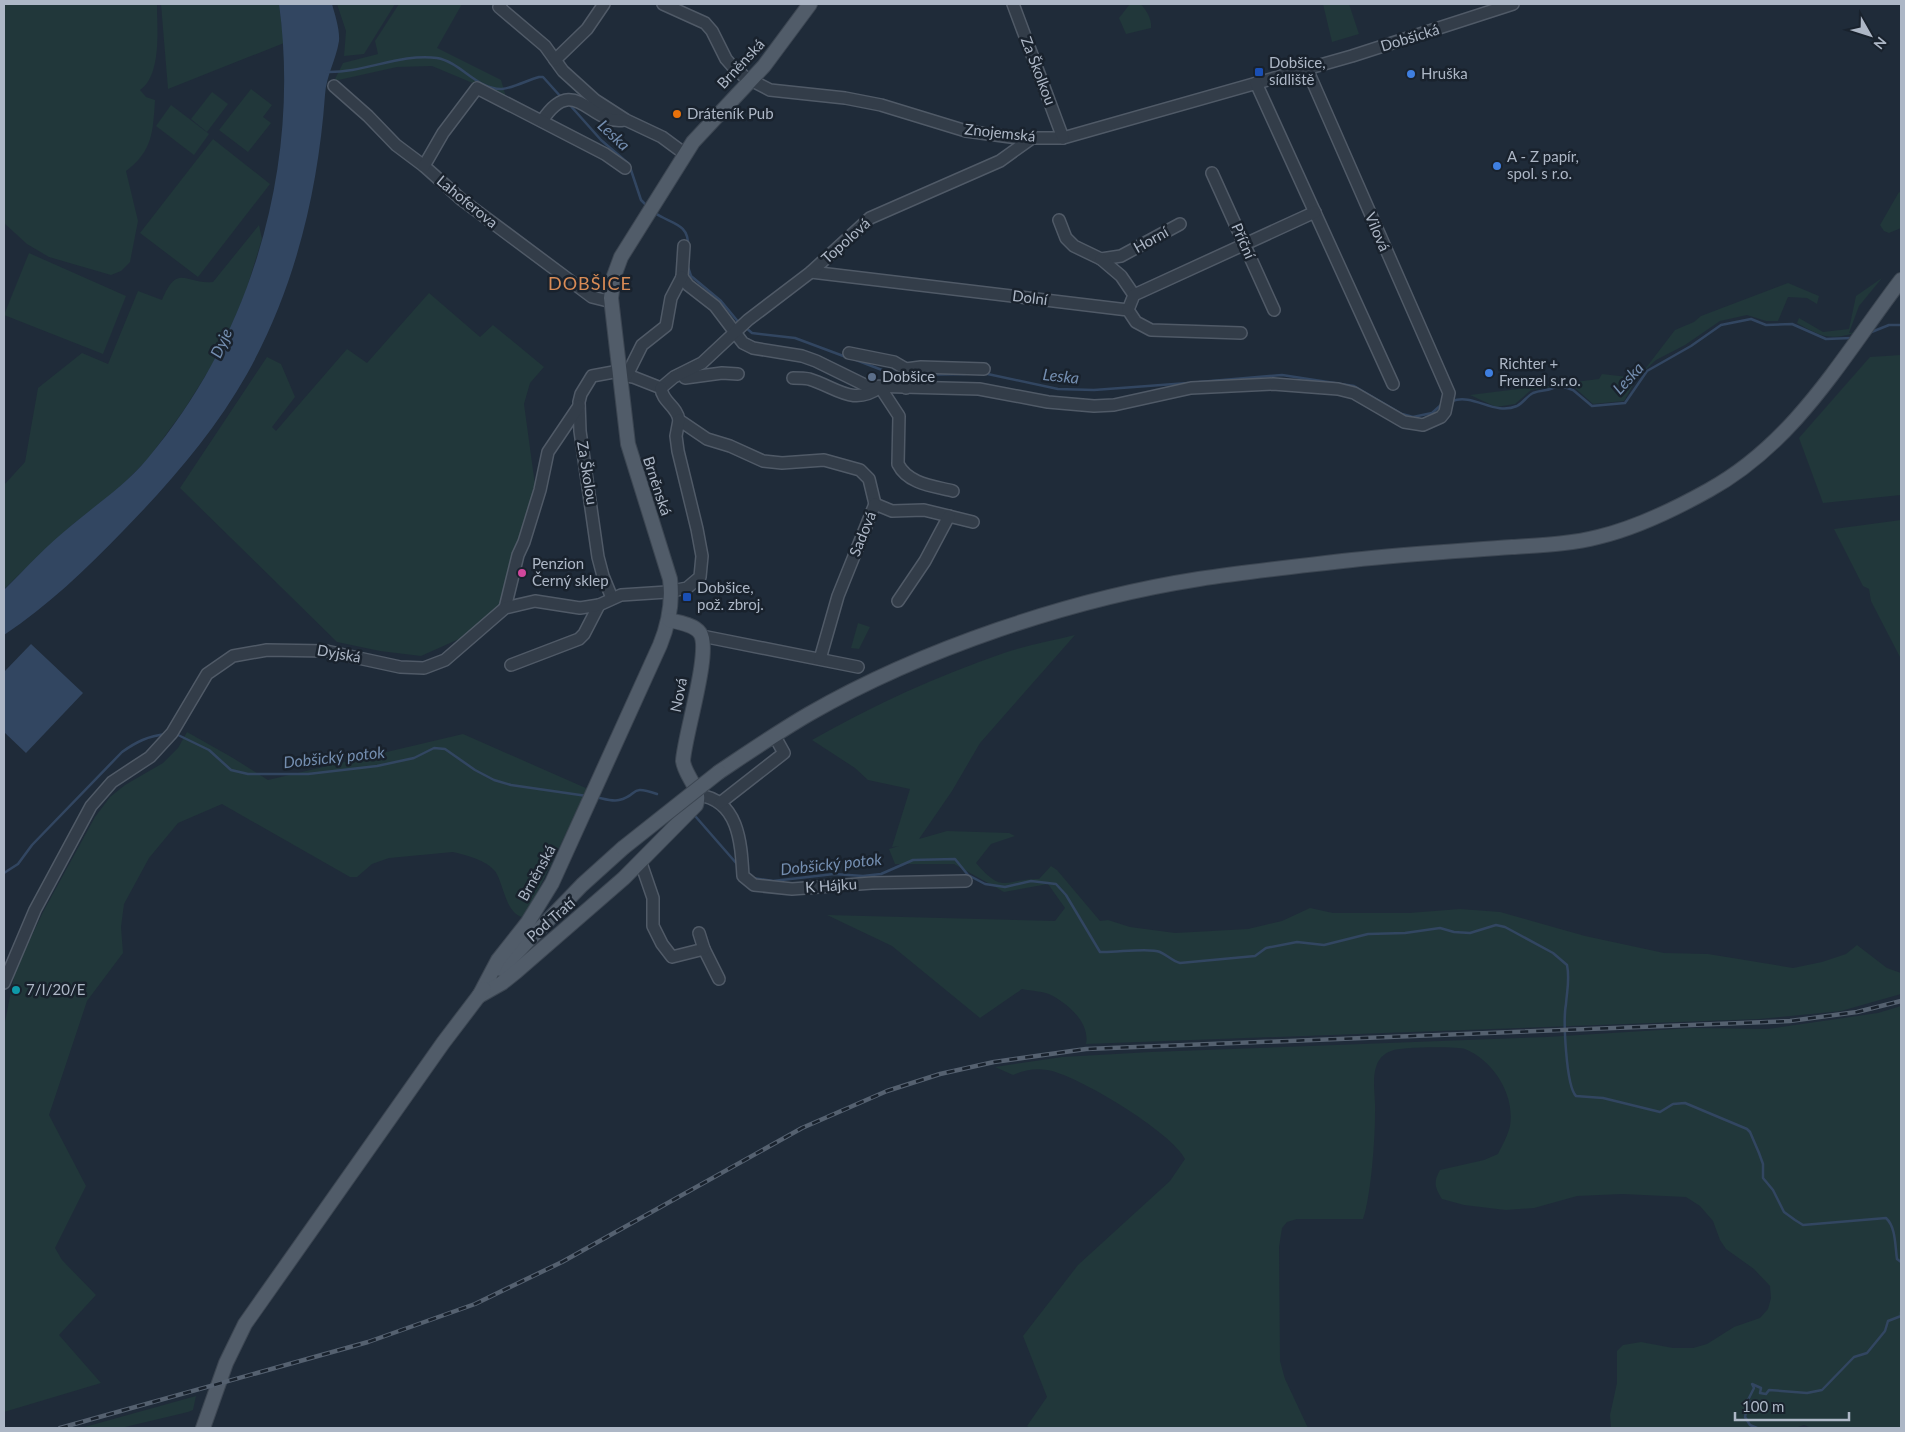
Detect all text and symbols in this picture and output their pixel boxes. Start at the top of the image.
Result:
north arrow [1845,10,1895,60]
street label: Dobšická [1378,20,1441,55]
street label: Za Školkou [1018,34,1060,107]
text: N [1870,34,1890,53]
street label: Brněnská [713,35,768,92]
place label: Dobšice, sídliště [1269,53,1326,88]
place label: Hruška [1421,64,1468,82]
marker: Dobšice, sídliště [1253,66,1265,78]
marker: Hruška [1405,68,1417,80]
place label: Dráteník Pub [687,104,774,122]
marker: Dráteník Pub [671,108,683,120]
water label: Leska [595,115,634,154]
street label: Znojemská [964,119,1036,145]
place label: A - Z papír, spol. s r.o. [1507,147,1579,182]
marker: A - Z papír, spol. s r.o. [1491,160,1503,172]
street label: Lahoferova [433,171,502,231]
street label: Vilová [1362,209,1394,254]
street label: Topolová [817,214,873,267]
street label: Příční [1228,220,1260,262]
street label: Horní [1130,222,1172,256]
district label: DOBŠICE [548,272,632,294]
street label: Dolní [1011,286,1050,308]
water label: Dyje [206,325,236,360]
place label: Richter + Frenzel s.r.o. [1499,354,1581,389]
water label: Leska [1608,358,1647,397]
water label: Leska [1042,364,1080,387]
place label: Dobšice [882,367,935,385]
marker: Richter + Frenzel s.r.o. [1483,367,1495,379]
marker: Dobšice [866,371,878,383]
street label: Za Školou [574,440,602,506]
street label: Brněnská [640,454,676,518]
street label: Sadová [845,508,879,559]
place label: Penzion Černý sklep [532,554,609,589]
marker: Penzion Černý sklep [516,567,528,579]
place label: Dobšice, pož. zbroj. [697,578,764,613]
marker: Dobšice, pož. zbroj. [681,591,693,603]
street label: Dyjská [316,640,363,666]
street label: Nová [666,676,690,713]
water label: Dobšický potok [282,742,386,771]
street label: Brněnská [513,841,559,904]
water label: Dobšický potok [779,849,883,878]
street label: K Hájku [804,874,858,896]
street label: Pod Tratí [523,893,579,945]
place label: 7/I/20/E [26,980,85,998]
marker: 7/I/20/E [10,984,22,996]
scale bar [1735,1390,1849,1422]
text: 100 m [1742,1397,1784,1415]

